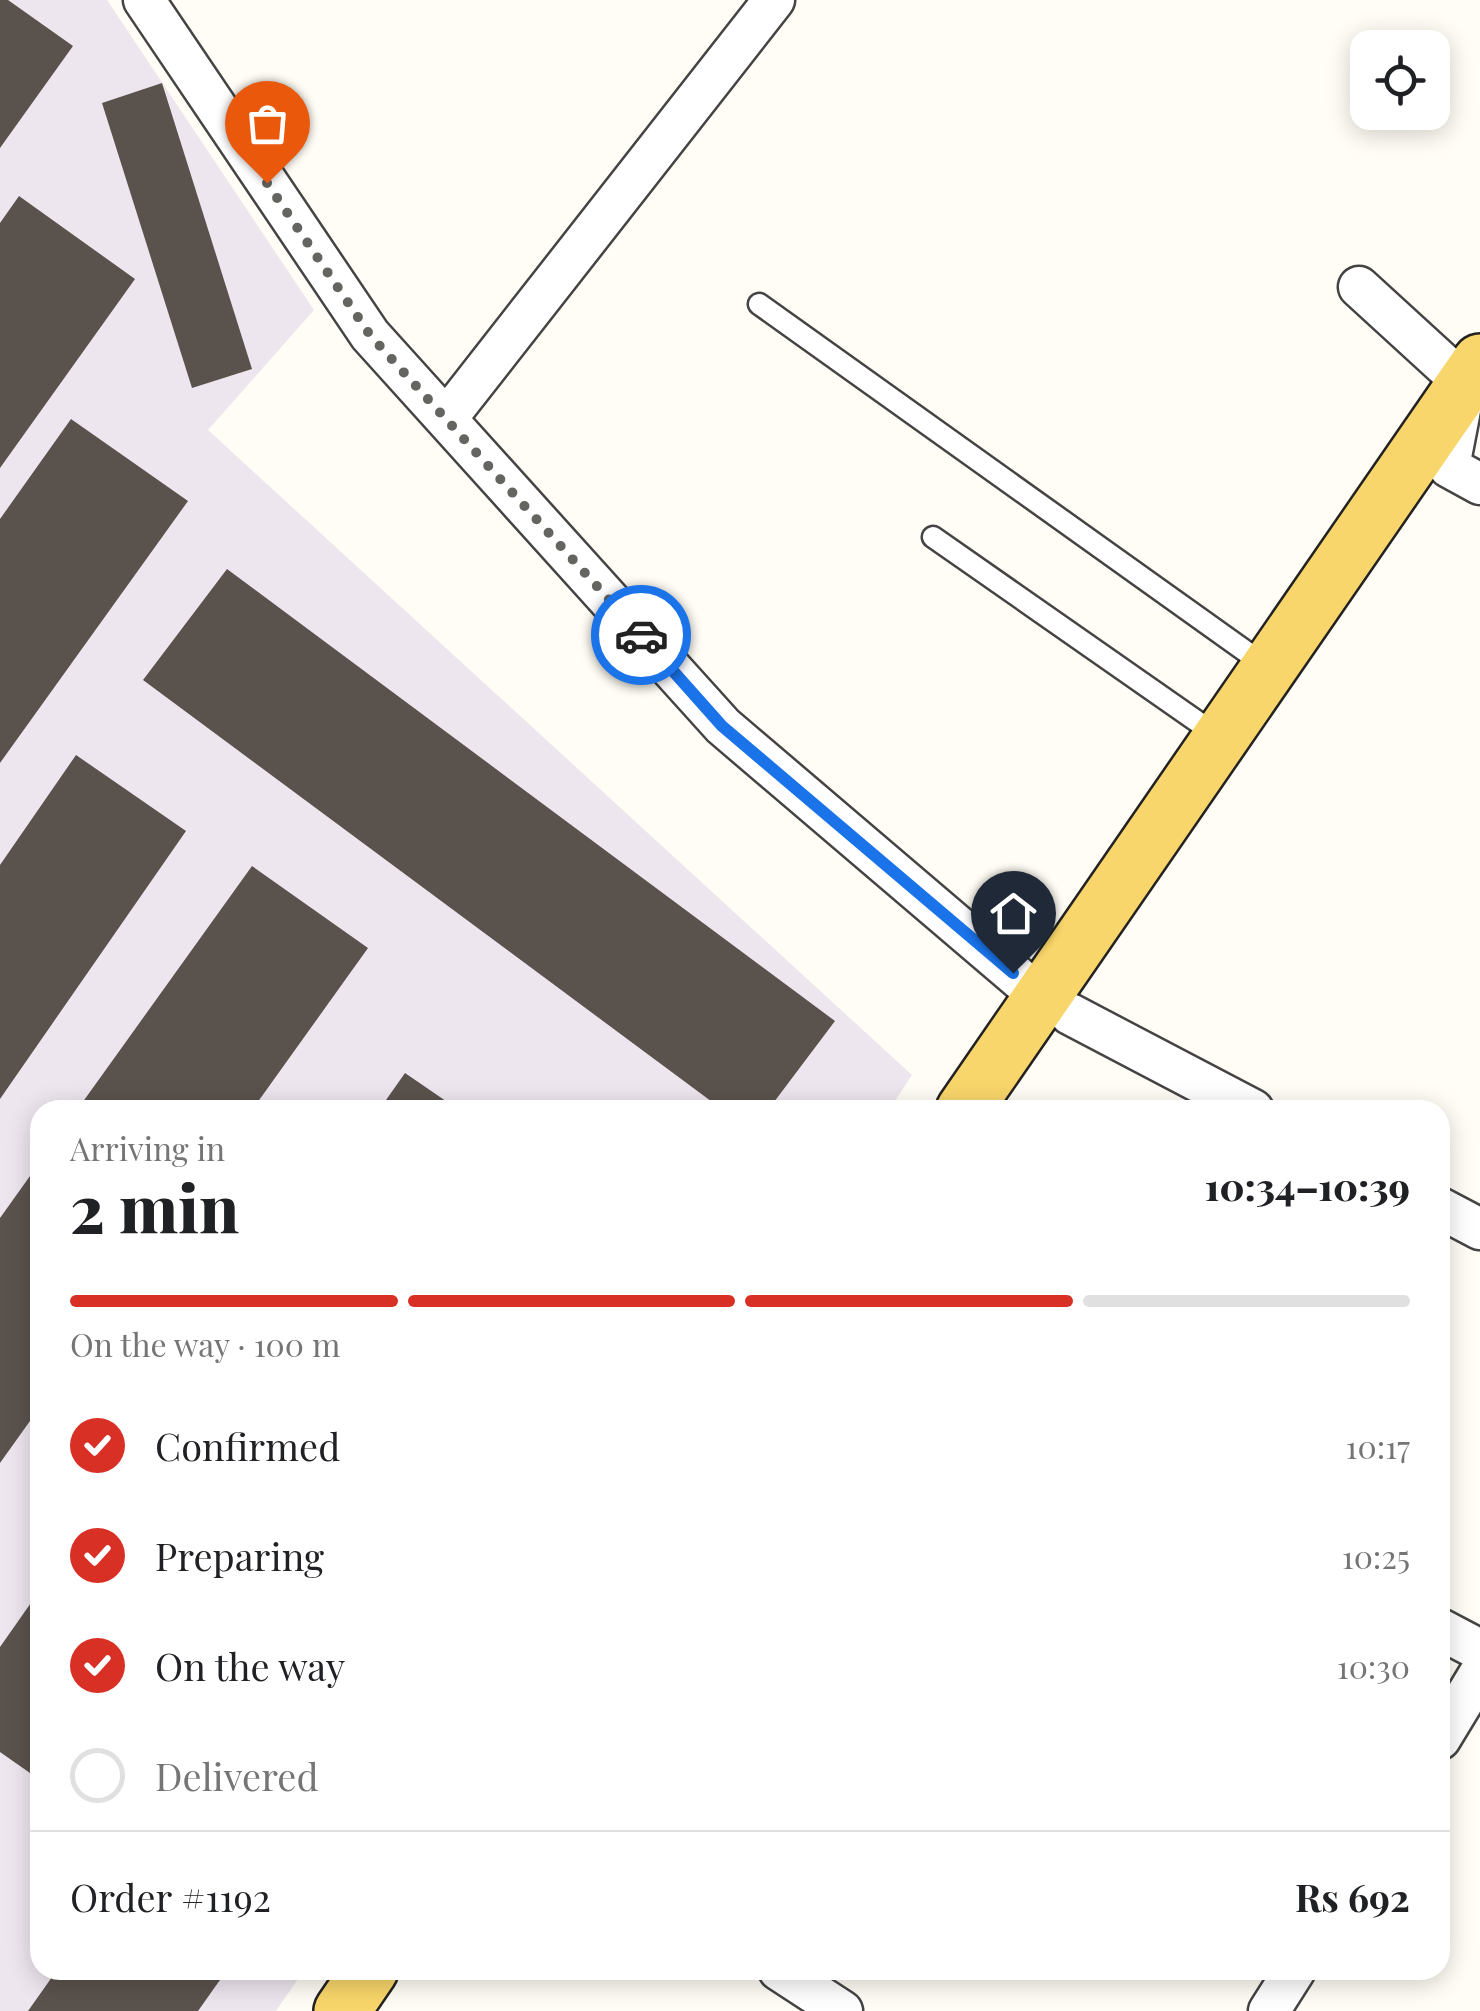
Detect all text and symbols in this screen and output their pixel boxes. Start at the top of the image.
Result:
map controls [1350,30,1450,130]
button: locate [1350,30,1450,130]
pin [225,81,310,184]
icon: bag [240,96,295,151]
courier [591,585,691,685]
icon: car [614,608,669,663]
pin [971,871,1056,974]
icon: home [986,886,1041,941]
text: Arriving in [70,1126,225,1169]
text: 10:34–10:39 [1205,1160,1410,1211]
text: 2 min [70,1163,239,1249]
text: On the way · 100 m [70,1322,340,1365]
icon: check [70,1418,125,1473]
text: Confirmed [155,1420,340,1471]
text: 10:17 [1346,1424,1410,1467]
icon: check [70,1528,125,1583]
text: Preparing [155,1530,324,1581]
text: 10:25 [1342,1534,1410,1577]
icon: check [70,1638,125,1693]
text: On the way [155,1640,345,1691]
text: 10:30 [1337,1644,1410,1687]
text: Delivered [155,1750,319,1801]
text: Order #1192 [70,1871,271,1922]
text: Rs 692 [1295,1871,1410,1922]

